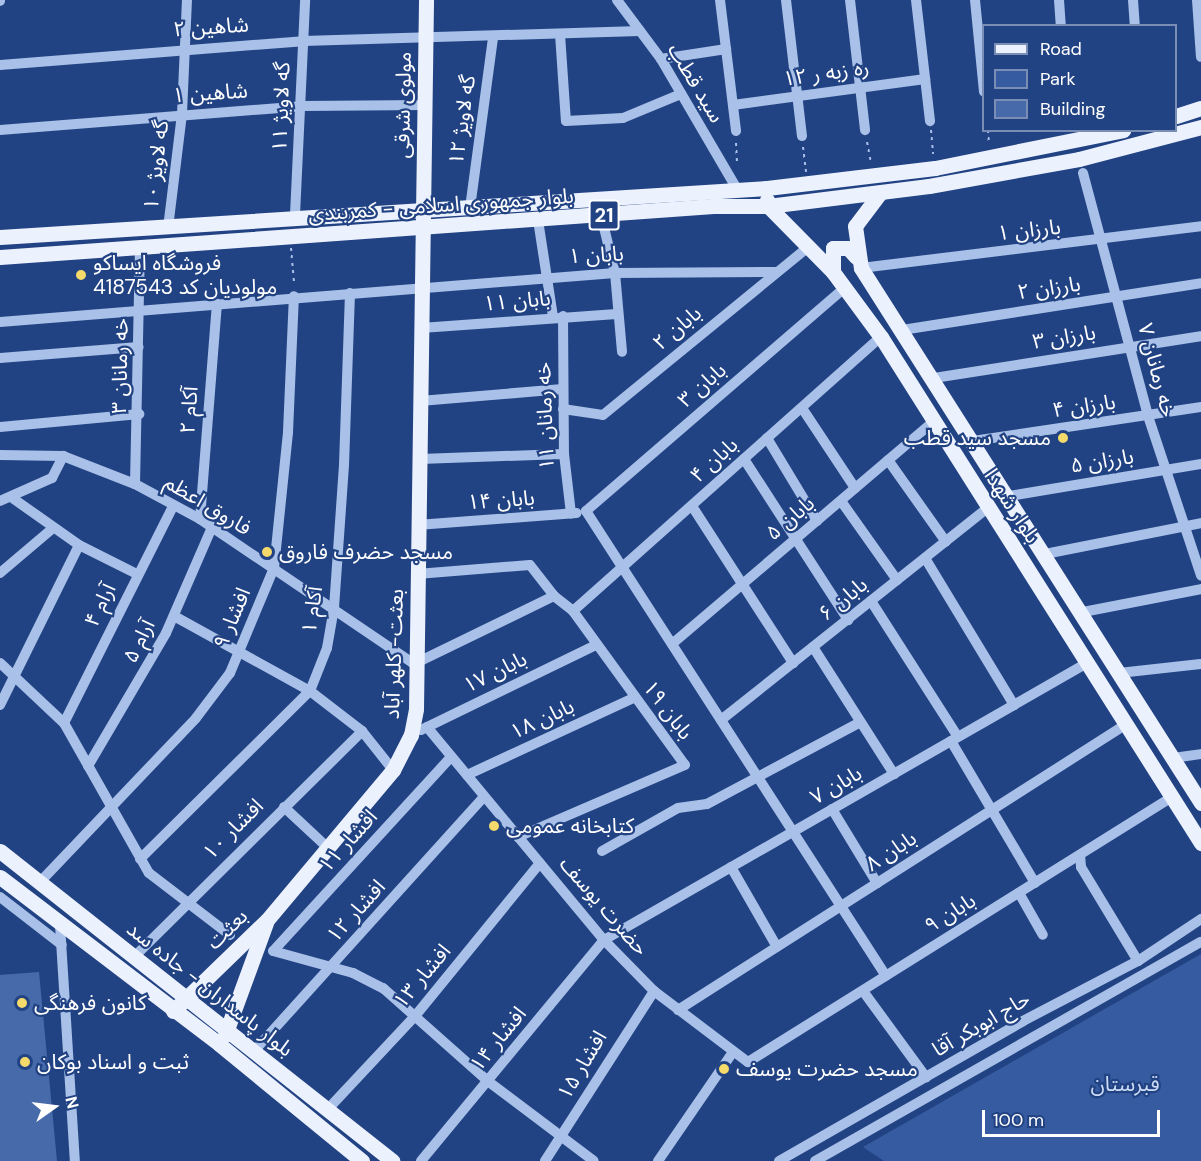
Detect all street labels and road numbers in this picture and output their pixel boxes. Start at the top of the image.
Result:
street label: شاهین ۲ [173,12,249,42]
street label: سید قطب [662,39,730,127]
street label: مولوی شرقی [389,51,417,159]
street label: ره زبه ر ۱۲ [781,54,871,92]
street label: گه لاویژ ۱۱ [267,61,295,153]
street label: گه لاویژ ۱۲ [443,74,481,166]
street label: شاهین ۱ [172,78,248,108]
street label: گه لاویژ ۱۰ [138,119,174,211]
street label: بلوار جمهوری اسلامی - کمربندی [307,183,575,227]
road number: 21 [588,198,620,232]
street label: بارزان ۱ [996,214,1062,246]
street label: بابان ۱ [568,241,624,269]
street label: بارزان ۲ [1016,271,1082,305]
street label: بابان ۱۱ [482,286,552,316]
street label: بابان ۲ [648,301,706,355]
street label: خه رمانان ۳ [107,318,133,414]
street label: بارزان ۳ [1031,320,1097,354]
street label: خه رمانان ۷ [1132,320,1182,420]
street label: بابان ۳ [673,357,731,413]
street label: خه رمانان ۱۱ [531,362,559,470]
street label: آکام ۲ [175,385,203,435]
street label: بارزان ۴ [1051,389,1117,423]
street label: بابان ۴ [685,432,743,488]
street label: بارزان ۵ [1069,444,1135,478]
street label: بلوار شهدا [979,464,1045,548]
street label: فاروق اعظم [160,469,256,541]
street label: بابان ۱۴ [466,485,536,515]
street label: بابان ۵ [761,491,819,545]
street label: بابان ۶ [814,572,872,626]
street label: آرام ۴ [79,579,121,631]
street label: افشار ۹ [208,584,256,652]
street label: آکام ۱ [296,585,328,635]
street label: بعثت- کلهر آباد [379,588,409,720]
street label: آرام ۵ [118,615,160,667]
street label: بابان ۱۷ [459,646,531,698]
street label: بابان ۱۹ [638,675,698,745]
street label: بابان ۱۸ [506,693,578,745]
street label: بابان ۷ [806,760,866,810]
street label: افشار ۱۰ [197,793,269,865]
street label: افشار ۱۱ [313,804,383,878]
street label: بابان ۸ [861,825,921,877]
street label: حضرت یوسف [554,851,654,961]
street label: افشار ۱۲ [321,874,391,948]
street label: بابان ۹ [920,888,980,938]
street label: بعثت [201,903,253,955]
street label: بلوار پاسداران - جاده سد [122,916,298,1062]
street label: افشار ۱۳ [388,939,456,1013]
street label: حاج ابوبکر آقا [928,986,1034,1062]
street label: افشار ۱۴ [464,1002,532,1076]
street label: افشار ۱۵ [552,1026,612,1104]

